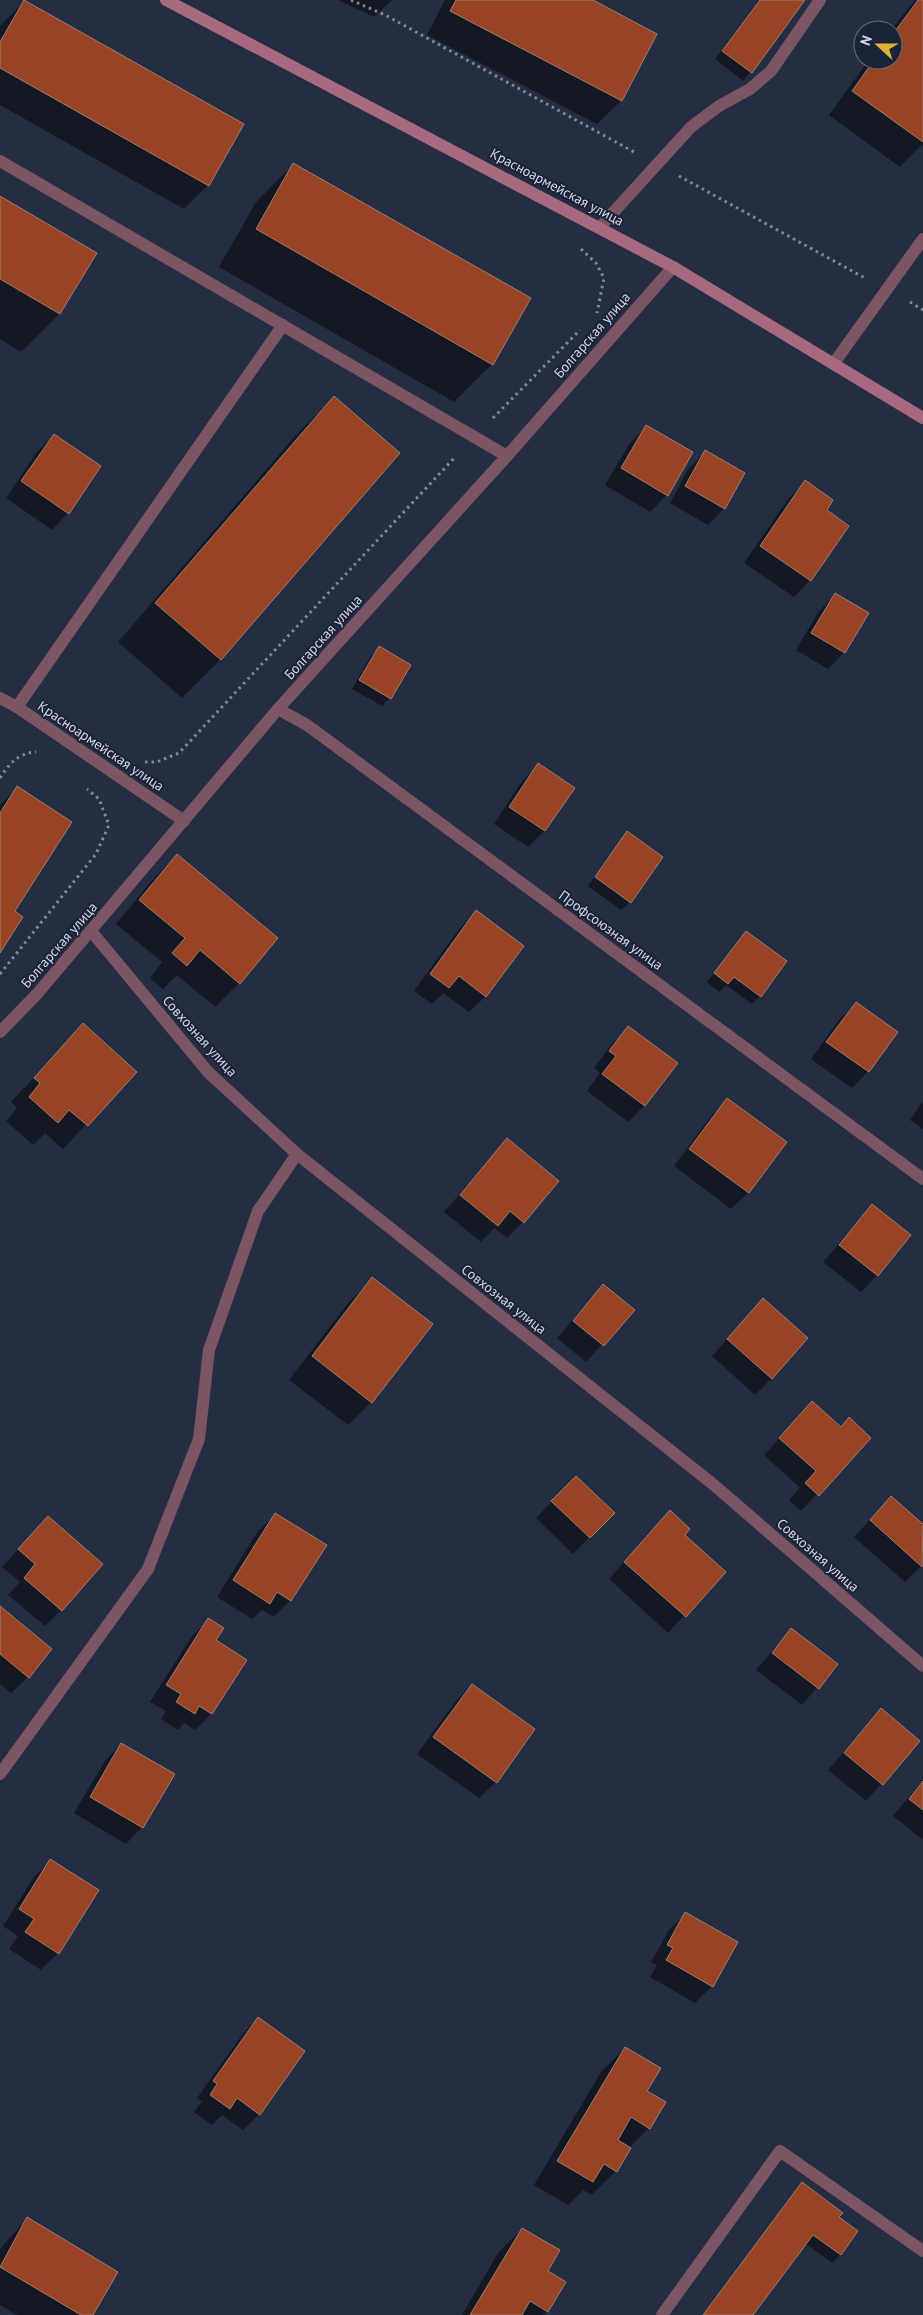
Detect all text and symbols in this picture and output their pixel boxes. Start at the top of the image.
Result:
north arrow [853,20,903,70]
text: N [856,33,876,48]
street label: Красноармейская улица [487,144,627,230]
street label: Болгарская улица [550,288,634,382]
street label: Болгарская улица [280,591,366,683]
street label: Красноармейская улица [34,697,168,795]
street label: Профсоюзная улица [556,886,667,974]
street label: Болгарская улица [17,898,101,992]
street label: Совхозная улица [159,992,241,1080]
street label: Совхозная улица [458,1260,550,1338]
street label: Совхозная улица [773,1514,863,1596]

